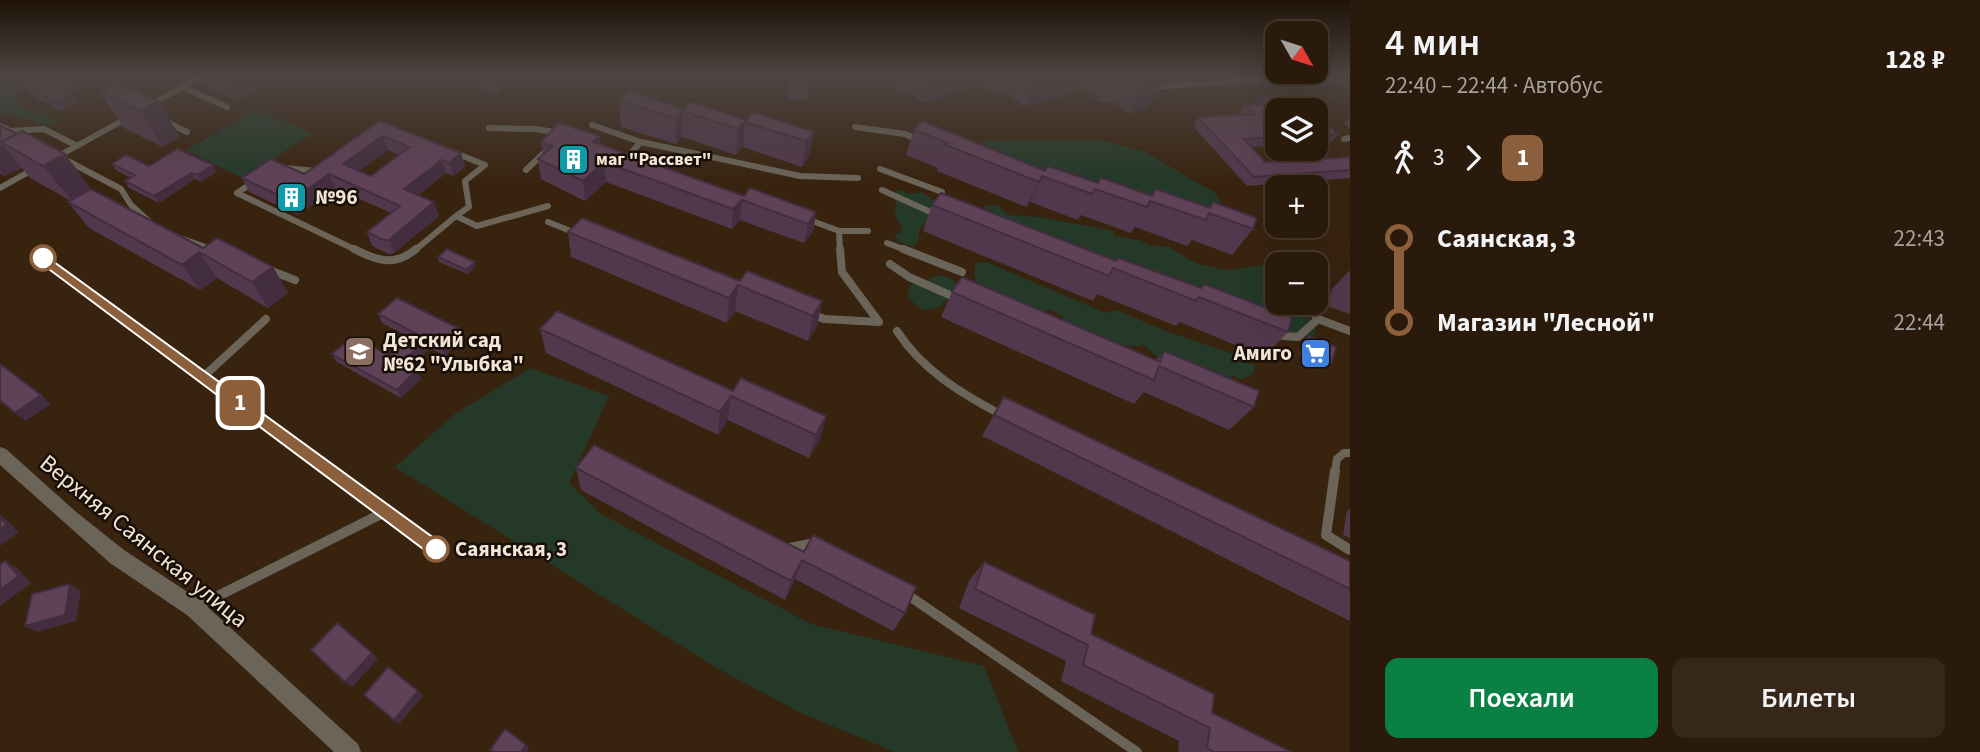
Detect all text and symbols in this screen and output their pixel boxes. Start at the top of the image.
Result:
text: 4 мин [1385,16,1480,70]
north arrow [1265,21,1328,84]
map controls [1265,21,1328,315]
text: 128 ₽ [1885,41,1945,78]
text: 22:40 – 22:44 · Автобус [1385,69,1603,102]
button: layers [1265,98,1328,161]
icon: walk [1385,139,1423,177]
icon: forward [1454,139,1492,177]
text: 1 [1516,140,1529,175]
text: 3 [1433,141,1444,174]
building icon: маг "Рассвет" [556,142,590,176]
place label: маг "Рассвет" [596,147,712,172]
button: + [1265,175,1328,238]
building icon: №96 [275,180,309,214]
place label: №96 [315,182,357,212]
text: Саянская, 3 [1437,220,1576,257]
text: 22:43 [1894,222,1945,255]
unlabelled marker [30,245,56,271]
button: − [1265,252,1328,315]
text: Магазин "Лесной" [1437,304,1655,341]
text: 22:44 [1894,306,1945,339]
place label: Детский сад №62 "Улыбка" [383,325,524,379]
school or university icon: Детский сад №62 "Улыбка" [343,335,377,369]
supermarket icon: Амиго [1298,336,1332,370]
place label: Амиго [1233,338,1292,368]
line badge: 1 [217,380,263,426]
text: 1 [234,385,246,420]
street label: Верхняя Саянская улица [32,446,255,636]
place label: Саянская, 3 [455,534,567,564]
marker: Саянская, 3 [423,536,449,562]
button: Поехали [1385,658,1658,738]
button: Билеты [1672,658,1945,738]

